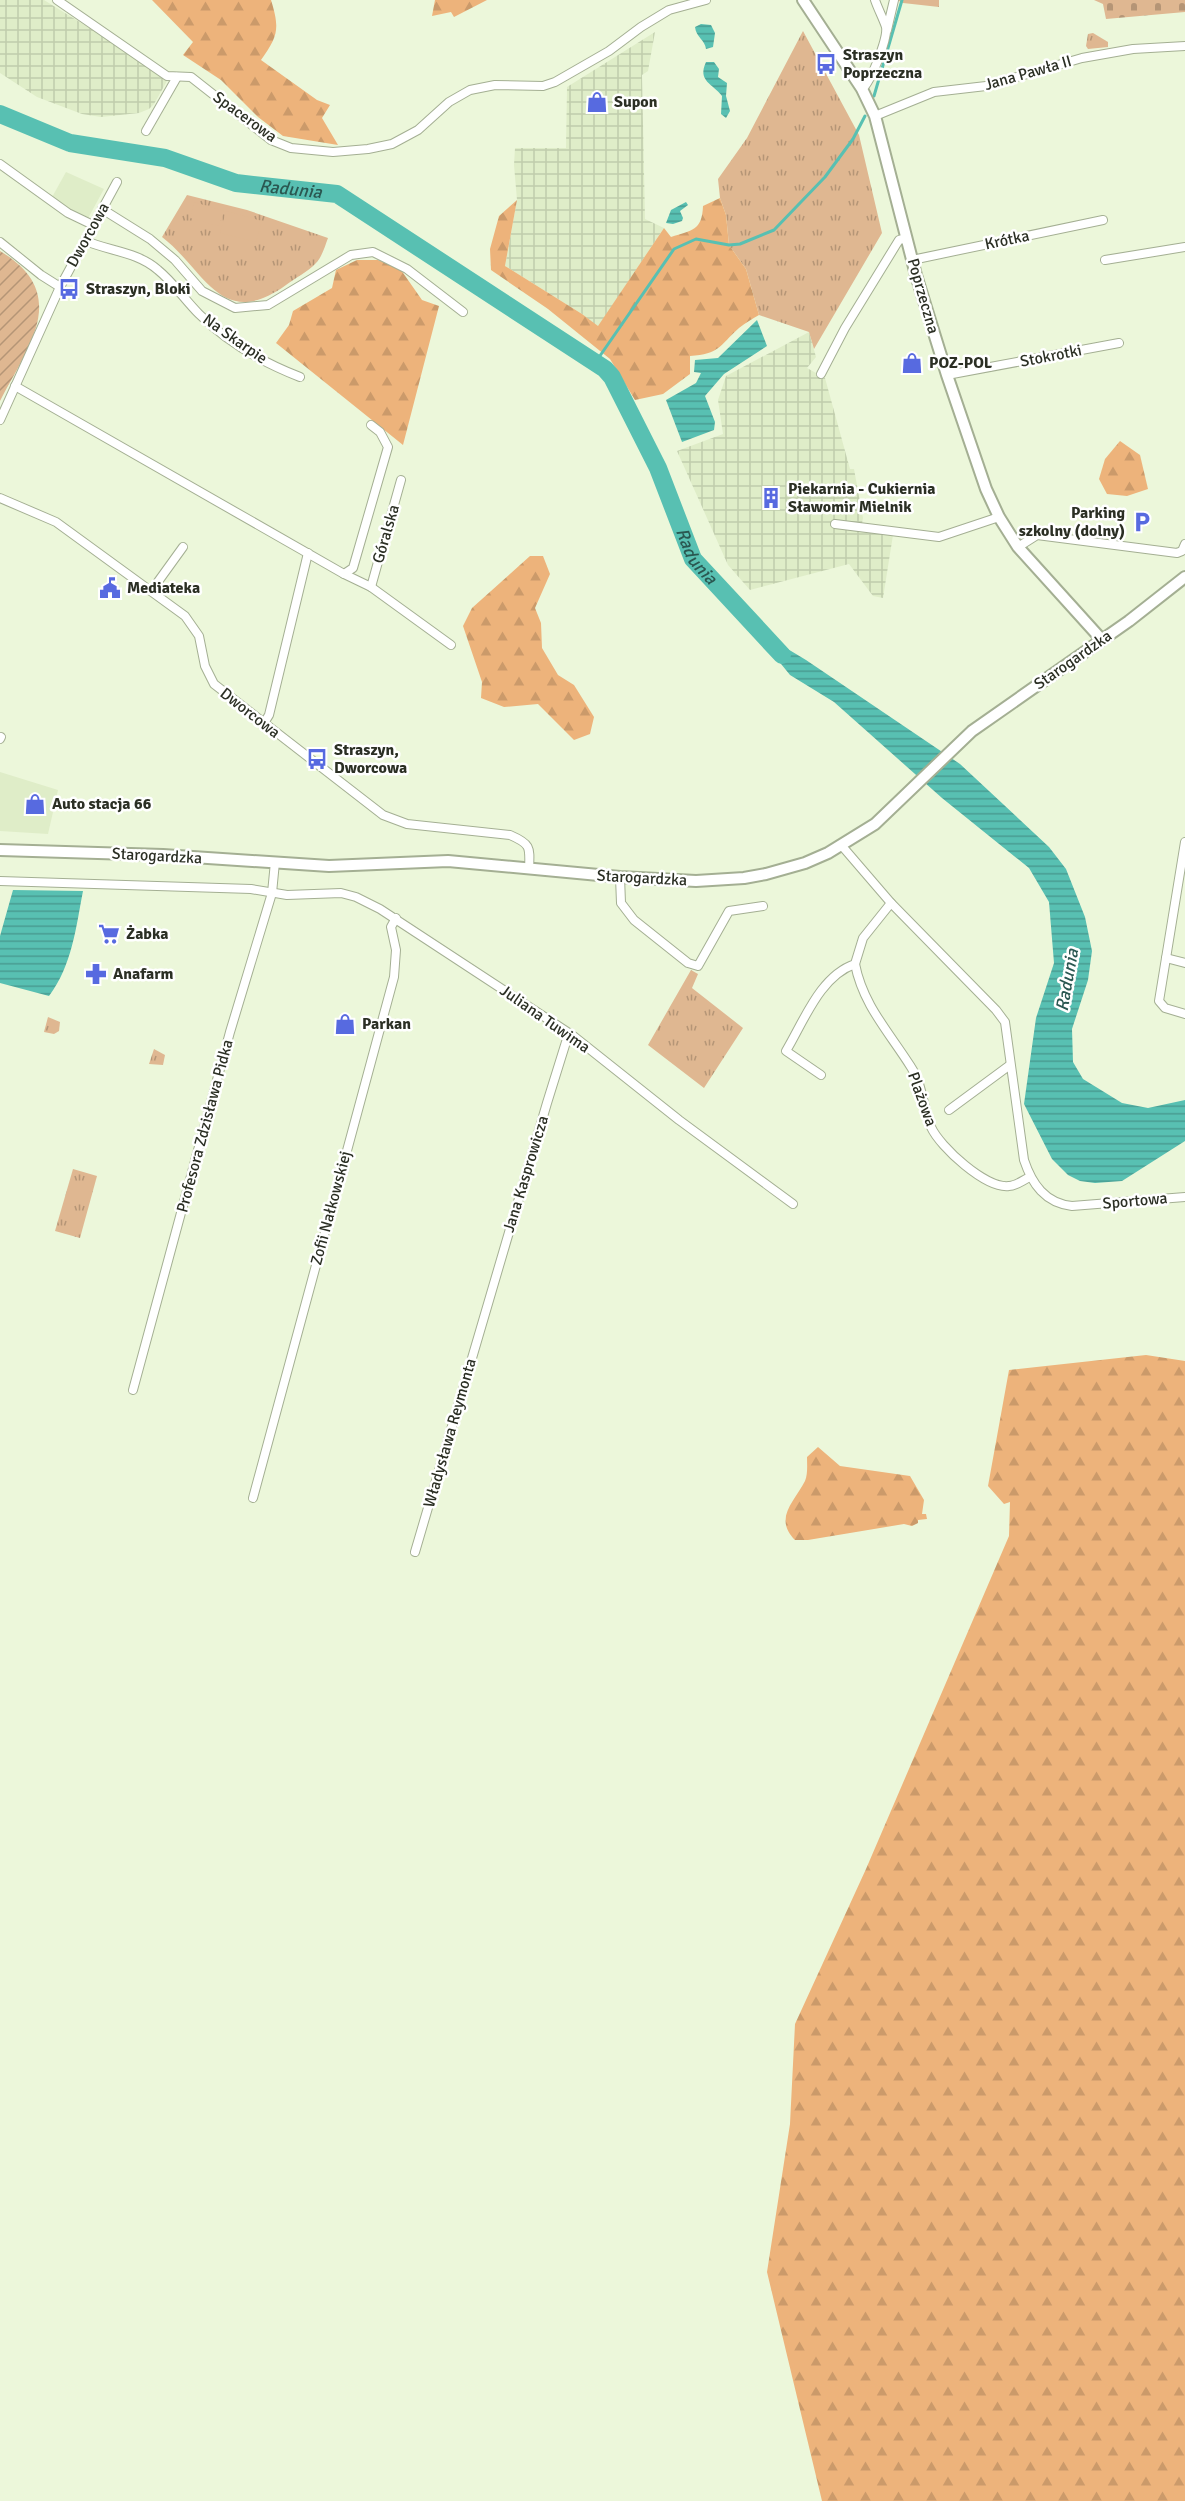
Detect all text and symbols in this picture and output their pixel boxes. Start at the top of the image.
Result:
place label: Straszyn Poprzeczna [843,45,922,83]
street label: Jana Pawła II [982,51,1074,95]
bus stop icon: Straszyn Poprzeczna [814,52,838,76]
street label: Spacerowa [209,87,281,147]
shop icon: Supon [585,90,609,114]
place label: Supon [614,92,658,112]
water label: Radunia [258,175,324,203]
street label: Dworcowa [62,199,114,271]
street label: Krótka [983,226,1031,254]
street label: Poprzeczna [903,256,943,336]
bus stop icon: Straszyn, Bloki [57,277,81,301]
place label: Straszyn, Bloki [86,279,191,299]
street label: Na Skarpie [199,310,271,368]
street label: Stokrotki [1019,340,1083,372]
shop icon: POZ-POL [900,351,924,375]
place label: POZ-POL [929,353,993,373]
place label: Piekarnia - Cukiernia Sławomir Mielnik [788,479,935,517]
building icon: Piekarnia - Cukiernia Sławomir Mielnik [759,486,783,510]
street label: Góralska [368,502,404,566]
place label: Parking szkolny (dolny) [1019,503,1125,541]
parking icon: Parking szkolny (dolny) [1130,510,1154,534]
water label: Radunia [671,525,722,589]
public building icon: Mediateka [98,576,122,600]
place label: Mediateka [127,578,200,598]
street label: Starogardzka [1030,626,1116,694]
street label: Dworcowa [216,683,284,743]
place label: Straszyn, Dworcowa [334,740,407,778]
bus stop icon: Straszyn, Dworcowa [305,747,329,771]
shop icon: Auto stacja 66 [23,792,47,816]
place label: Auto stacja 66 [52,794,152,814]
street label: Starogardzka [111,844,203,868]
street label: Starogardzka [596,866,688,890]
supermarket icon: Żabka [97,922,121,946]
place label: Żabka [126,924,168,944]
water label: Radunia [1051,946,1083,1013]
pharmacy icon: Anafarm [84,962,108,986]
place label: Anafarm [113,964,174,984]
street label: Juliana Tuwima [496,981,594,1057]
shop icon: Parkan [333,1012,357,1036]
place label: Parkan [362,1014,411,1034]
street label: Profesora Zdzisława Pidka [172,1037,238,1215]
street label: Plażowa [903,1069,941,1129]
street label: Jana Kasprowicza [499,1113,553,1235]
street label: Zofii Nałkowskiej [306,1149,356,1267]
street label: Sportowa [1102,1188,1168,1214]
street label: Władysława Reymonta [419,1356,481,1510]

